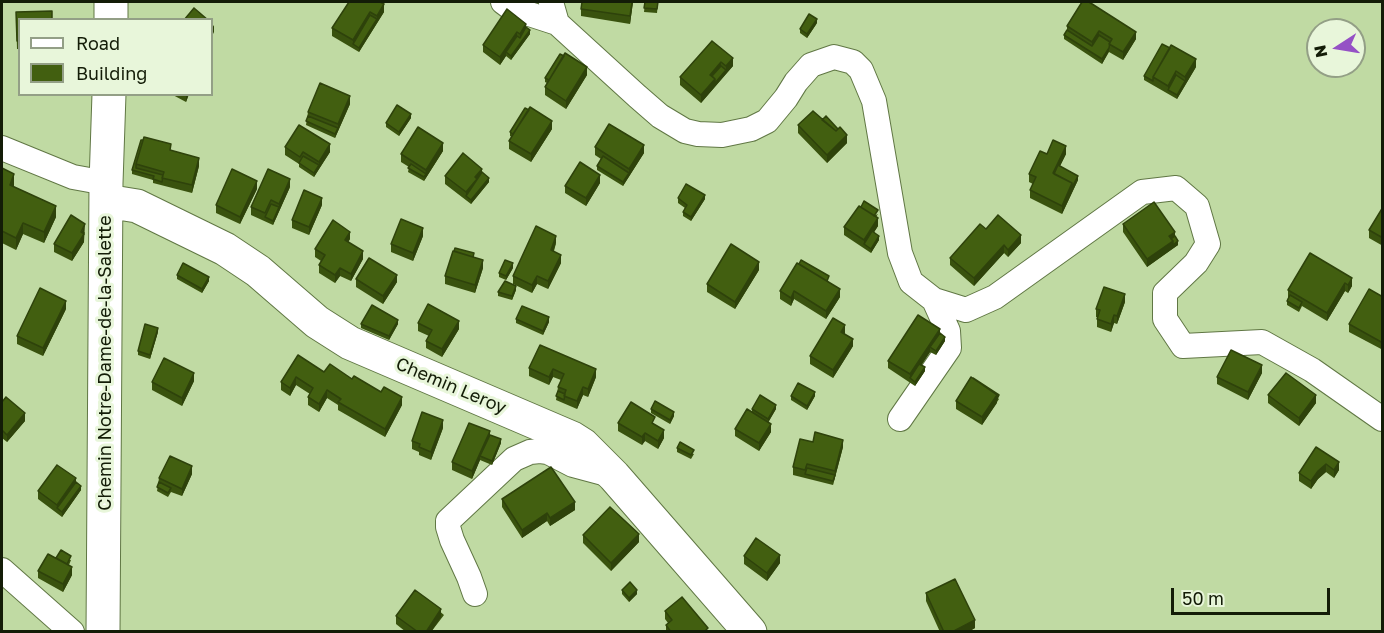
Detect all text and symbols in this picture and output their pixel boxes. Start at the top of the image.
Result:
legend [18,18,213,96]
north arrow [1306,18,1366,78]
text: Road [76,32,120,54]
text: N [1309,43,1331,59]
text: Building [76,62,147,84]
street label: Chemin Notre-Dame-de-la-Salette [94,215,116,511]
street label: Chemin Leroy [392,353,510,419]
scale bar [1174,576,1333,614]
text: 50 m [1182,587,1224,609]

